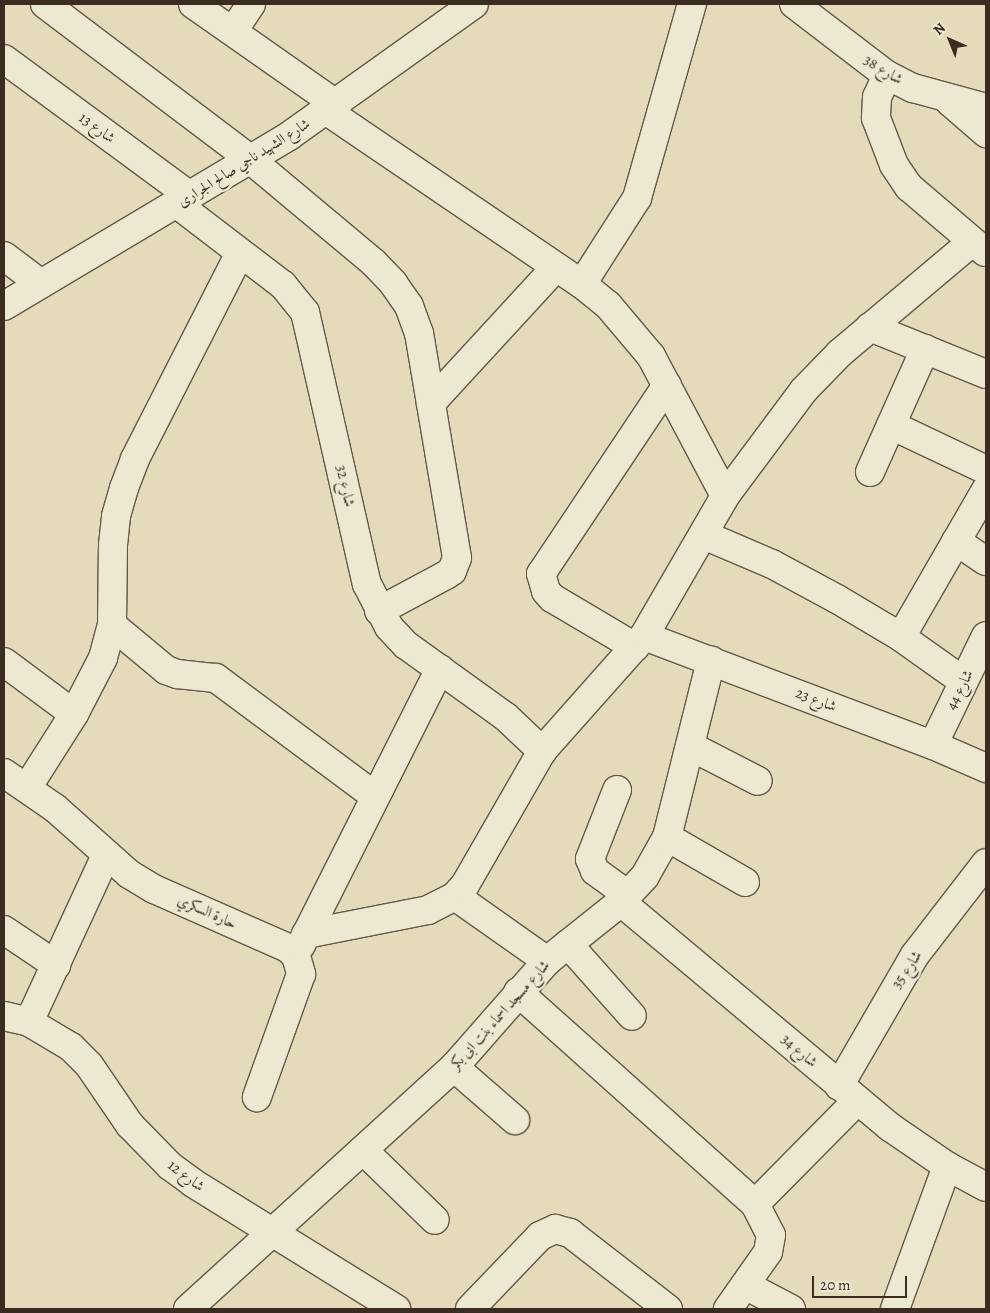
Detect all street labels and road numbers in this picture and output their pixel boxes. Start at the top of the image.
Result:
street label: شارع 38 [860,51,906,89]
street label: شارع 13 [75,109,119,147]
street label: شارع الشهيد ناجي صالح الجرارى [174,115,314,211]
street label: شارع 32 [331,463,359,509]
street label: شارع 44 [943,667,977,713]
street label: شارع 23 [793,684,839,716]
street label: حارة السكري [175,891,239,933]
street label: شارع 35 [888,948,926,992]
street label: شارع مسجد اسماء بنت ابى بكر [446,957,554,1073]
street label: شارع 34 [777,1031,821,1071]
street label: شارع 12 [164,1156,208,1196]

